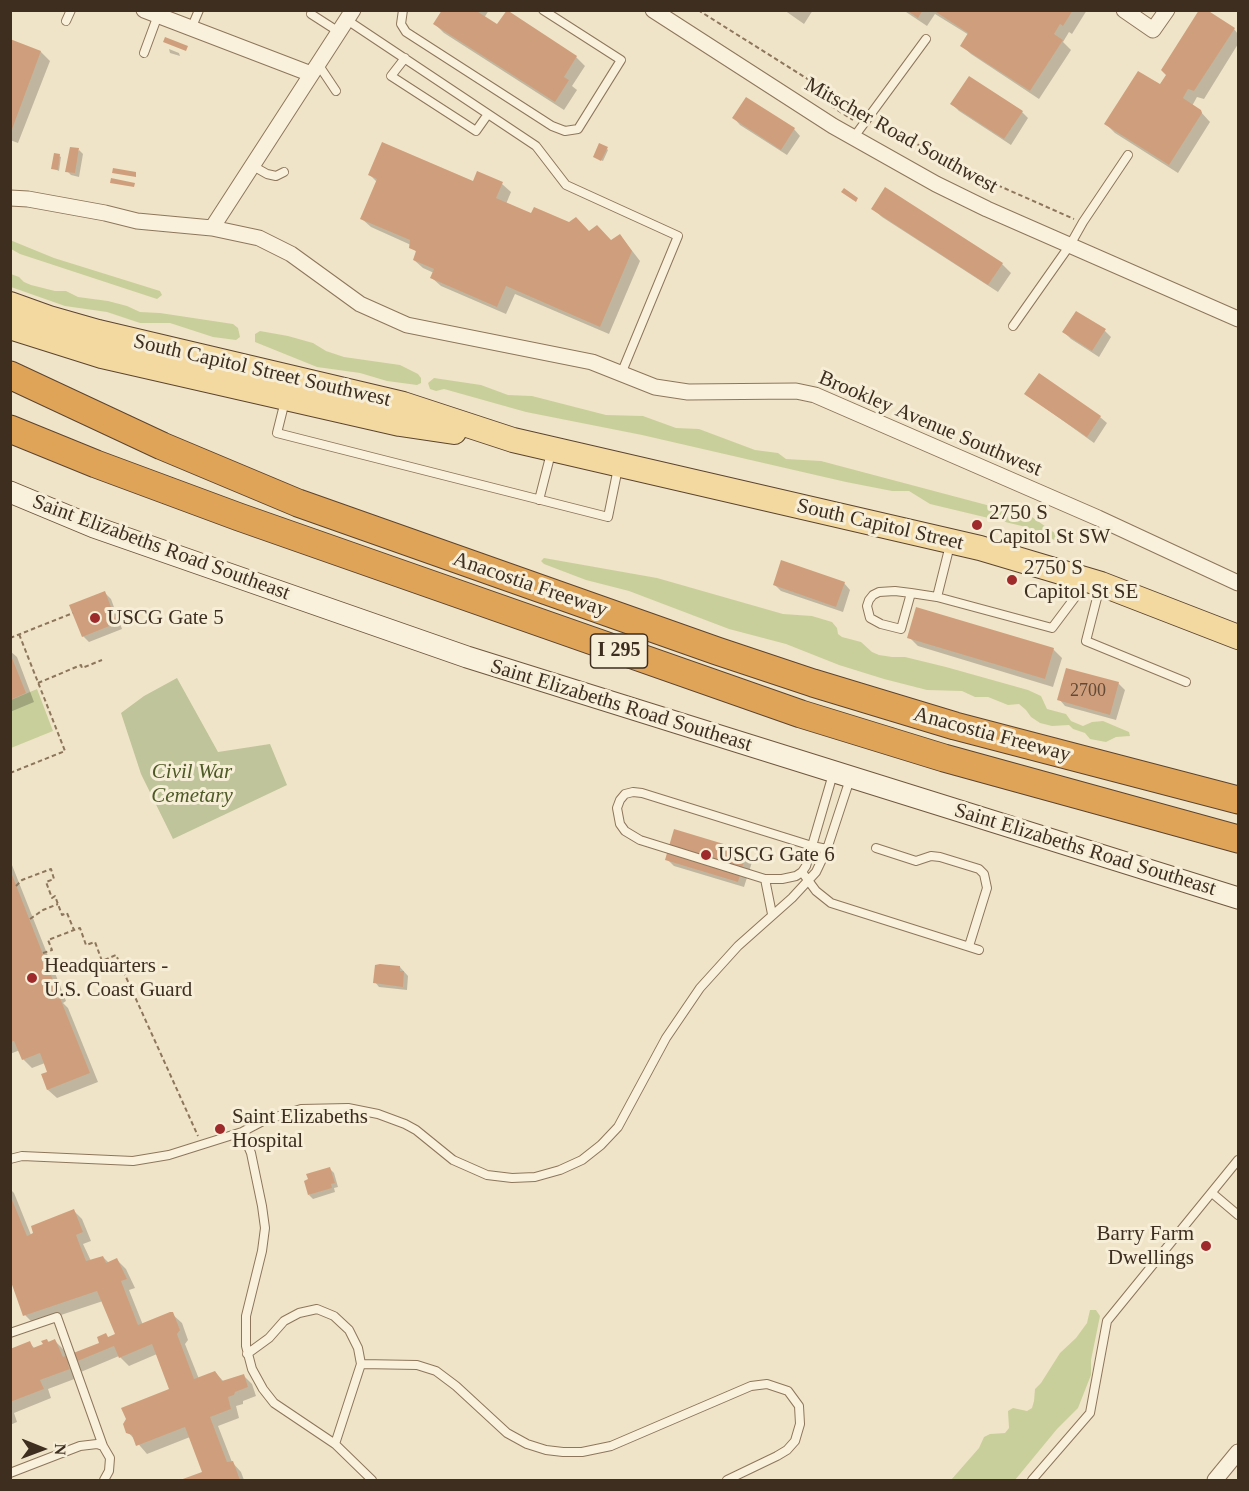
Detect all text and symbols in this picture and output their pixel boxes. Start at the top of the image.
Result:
street label: Mitscher Road Southwest [800,72,1002,200]
street label: South Capitol Street Southwest [131,329,393,413]
street label: Brookley Avenue Southwest [815,366,1045,482]
street label: Saint Elizabeths Road Southeast [29,490,293,606]
street label: South Capitol Street [794,494,966,556]
place label: 2750 S Capitol St SW [989,500,1110,550]
marker: 2750 S Capitol St SW [970,518,984,532]
street label: Anacostia Freeway [450,547,610,623]
place label: 2750 S Capitol St SE [1024,555,1138,605]
marker: 2750 S Capitol St SE [1005,573,1019,587]
place label: USCG Gate 5 [107,605,224,631]
marker: USCG Gate 5 [88,611,102,625]
road number: I 295 [590,634,648,668]
street label: Saint Elizabeths Road Southeast [487,654,755,758]
house number: 2700 [1070,680,1106,702]
street label: Anacostia Freeway [911,702,1073,768]
park label: Civil War Cemetary [151,759,233,809]
street label: Saint Elizabeths Road Southeast [951,798,1219,902]
place label: USCG Gate 6 [718,842,835,868]
marker: USCG Gate 6 [699,848,713,862]
place label: Headquarters - U.S. Coast Guard [44,953,192,1003]
marker: Headquarters - U.S. Coast Guard [25,971,39,985]
place label: Saint Elizabeths Hospital [232,1104,368,1154]
marker: Saint Elizabeths Hospital [213,1122,227,1136]
place label: Barry Farm Dwellings [1097,1221,1194,1271]
marker: Barry Farm Dwellings [1199,1239,1213,1253]
north arrow [12,1419,72,1479]
text: N [52,1443,69,1455]

